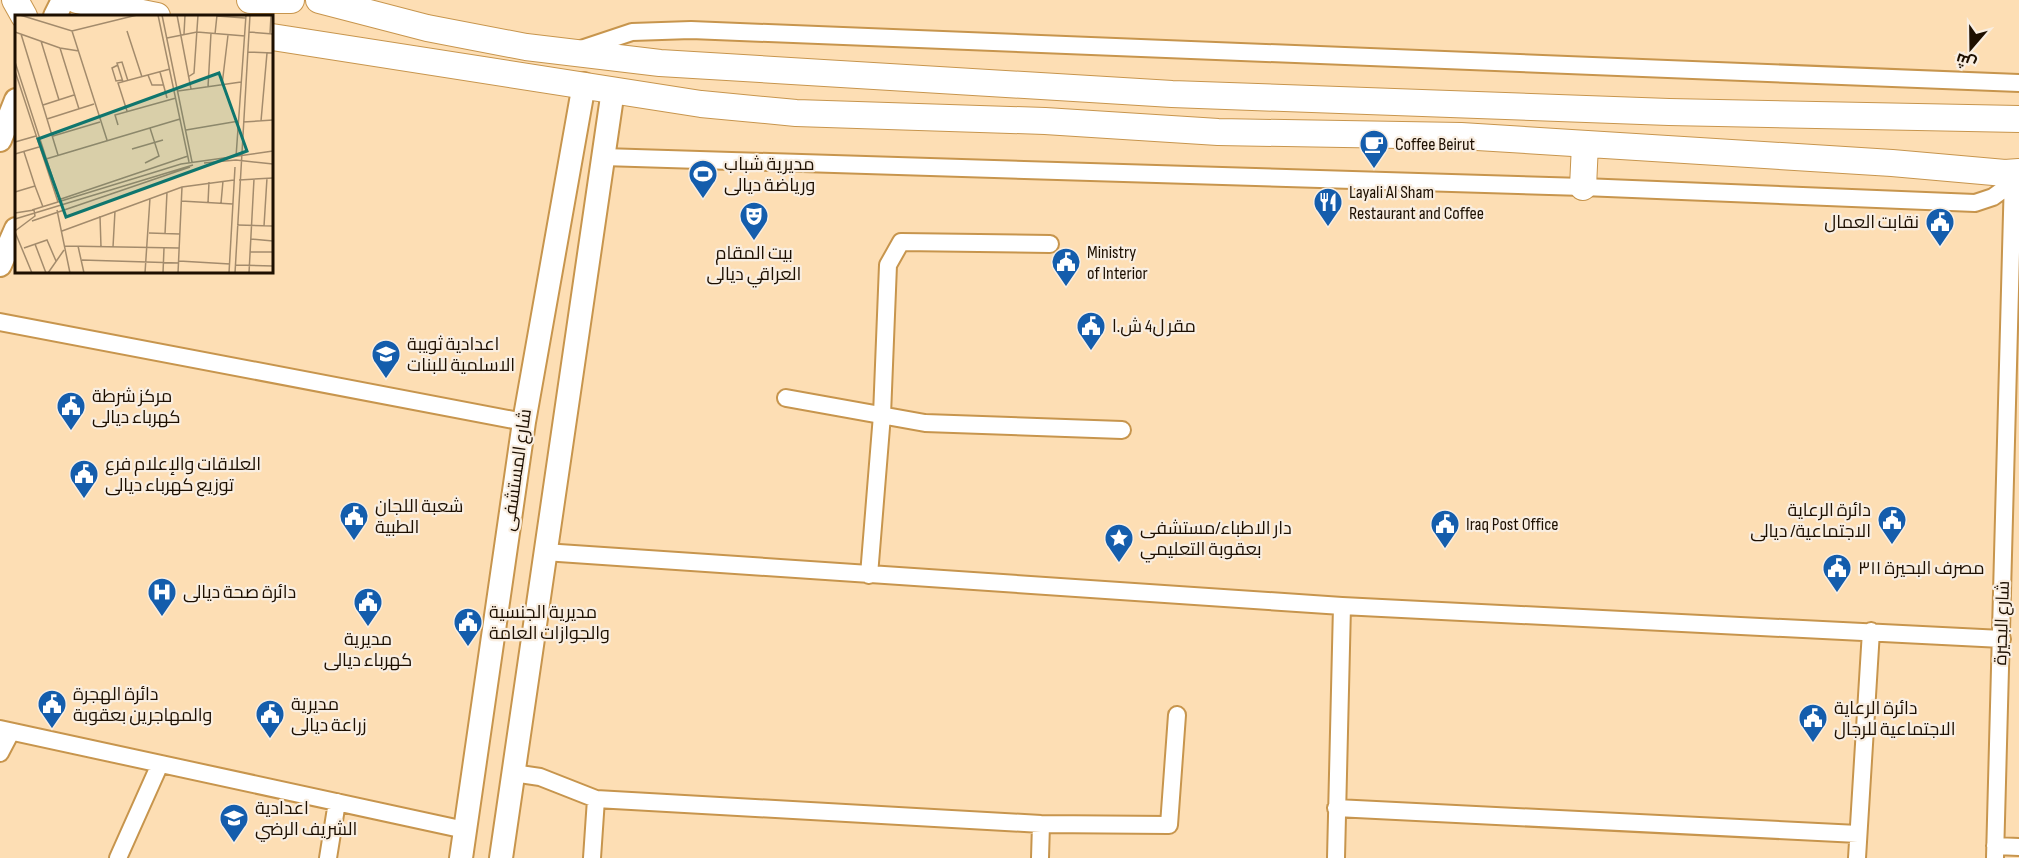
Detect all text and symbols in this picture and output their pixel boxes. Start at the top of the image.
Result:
inset map [15,15,273,273]
north arrow [1941,18,2001,78]
text: ش [1953,48,1979,73]
cafe icon: Coffee Beirut [1358,128,1390,170]
place label: Coffee Beirut [1395,134,1476,155]
place label: مديرية شباب ورياضة ديالى [724,154,815,196]
sports icon: مديرية شباب ورياضة ديالى [687,158,719,200]
place label: Layali Al Sham Restaurant and Coffee [1349,182,1484,224]
restaurant icon: Layali Al Sham Restaurant and Coffee [1312,186,1344,228]
theatre icon: بيت المقام العراقي ديالى [738,200,770,242]
public building icon: نقابت العمال [1924,206,1956,248]
place label: نقابت العمال [1824,212,1919,233]
place label: Ministry of Interior [1087,242,1148,284]
place label: بيت المقام العراقي ديالى [707,243,801,288]
public building icon: Ministry of Interior [1050,246,1082,288]
public building icon: مقر ل4 ش.ا [1075,310,1107,352]
place label: مقر ل4 ش.ا [1112,316,1196,337]
place label: اعدادية ثويبة الاسلمية للبنات [407,334,515,376]
school or university icon: اعدادية ثويبة الاسلمية للبنات [370,338,402,380]
place label: مركز شرطة كهرباء ديالى [92,386,180,428]
public building icon: مركز شرطة كهرباء ديالى [55,390,87,432]
street label: شارع المستشفى [498,407,537,533]
place label: العلاقات والإعلام فرع توزيع كهرباء ديالى [105,454,261,497]
public building icon: العلاقات والإعلام فرع توزيع كهرباء ديالى [68,458,100,500]
place label: شعبة اللجان الطبية [375,496,463,538]
public building icon: شعبة اللجان الطبية [338,500,370,542]
place label: دائرة الرعاية الاجتماعية/ ديالى [1750,500,1871,542]
public building icon: دائرة الرعاية الاجتماعية/ ديالى [1876,504,1908,546]
public building icon: Iraq Post Office [1429,508,1461,550]
place label: Iraq Post Office [1466,514,1559,535]
place label: دار الاطباء/مستشفى بعقوبة التعليمي [1140,518,1292,563]
place icon: دار الاطباء/مستشفى بعقوبة التعليمي [1103,522,1135,564]
public building icon: مصرف البحيرة ٣١١ [1821,552,1853,594]
place label: مصرف البحيرة ٣١١ [1858,558,1984,579]
hospital icon: دائرة صحة ديالى [146,576,178,618]
street label: شارع البحيرة [1990,580,2015,666]
place label: دائرة صحة ديالى [183,582,296,603]
public building icon: مديرية كهرباء ديالى [352,586,384,628]
place label: مديرية الجنسية والجوازات العامة [489,602,610,644]
public building icon: مديرية الجنسية والجوازات العامة [452,606,484,648]
place label: مديرية كهرباء ديالى [324,629,412,671]
place label: دائرة الهجرة والمهاجرين بعقوبة [73,684,212,726]
public building icon: دائرة الهجرة والمهاجرين بعقوبة [36,688,68,730]
place label: مديرية زراعة ديالى [291,694,366,736]
public building icon: مديرية زراعة ديالى [254,698,286,740]
place label: دائرة الرعاية الاجتماعية للرجال [1834,698,1956,740]
public building icon: دائرة الرعاية الاجتماعية للرجال [1797,702,1829,744]
place label: اعدادية الشريف الرضي [255,798,357,842]
school or university icon: اعدادية الشريف الرضي [218,802,250,844]

